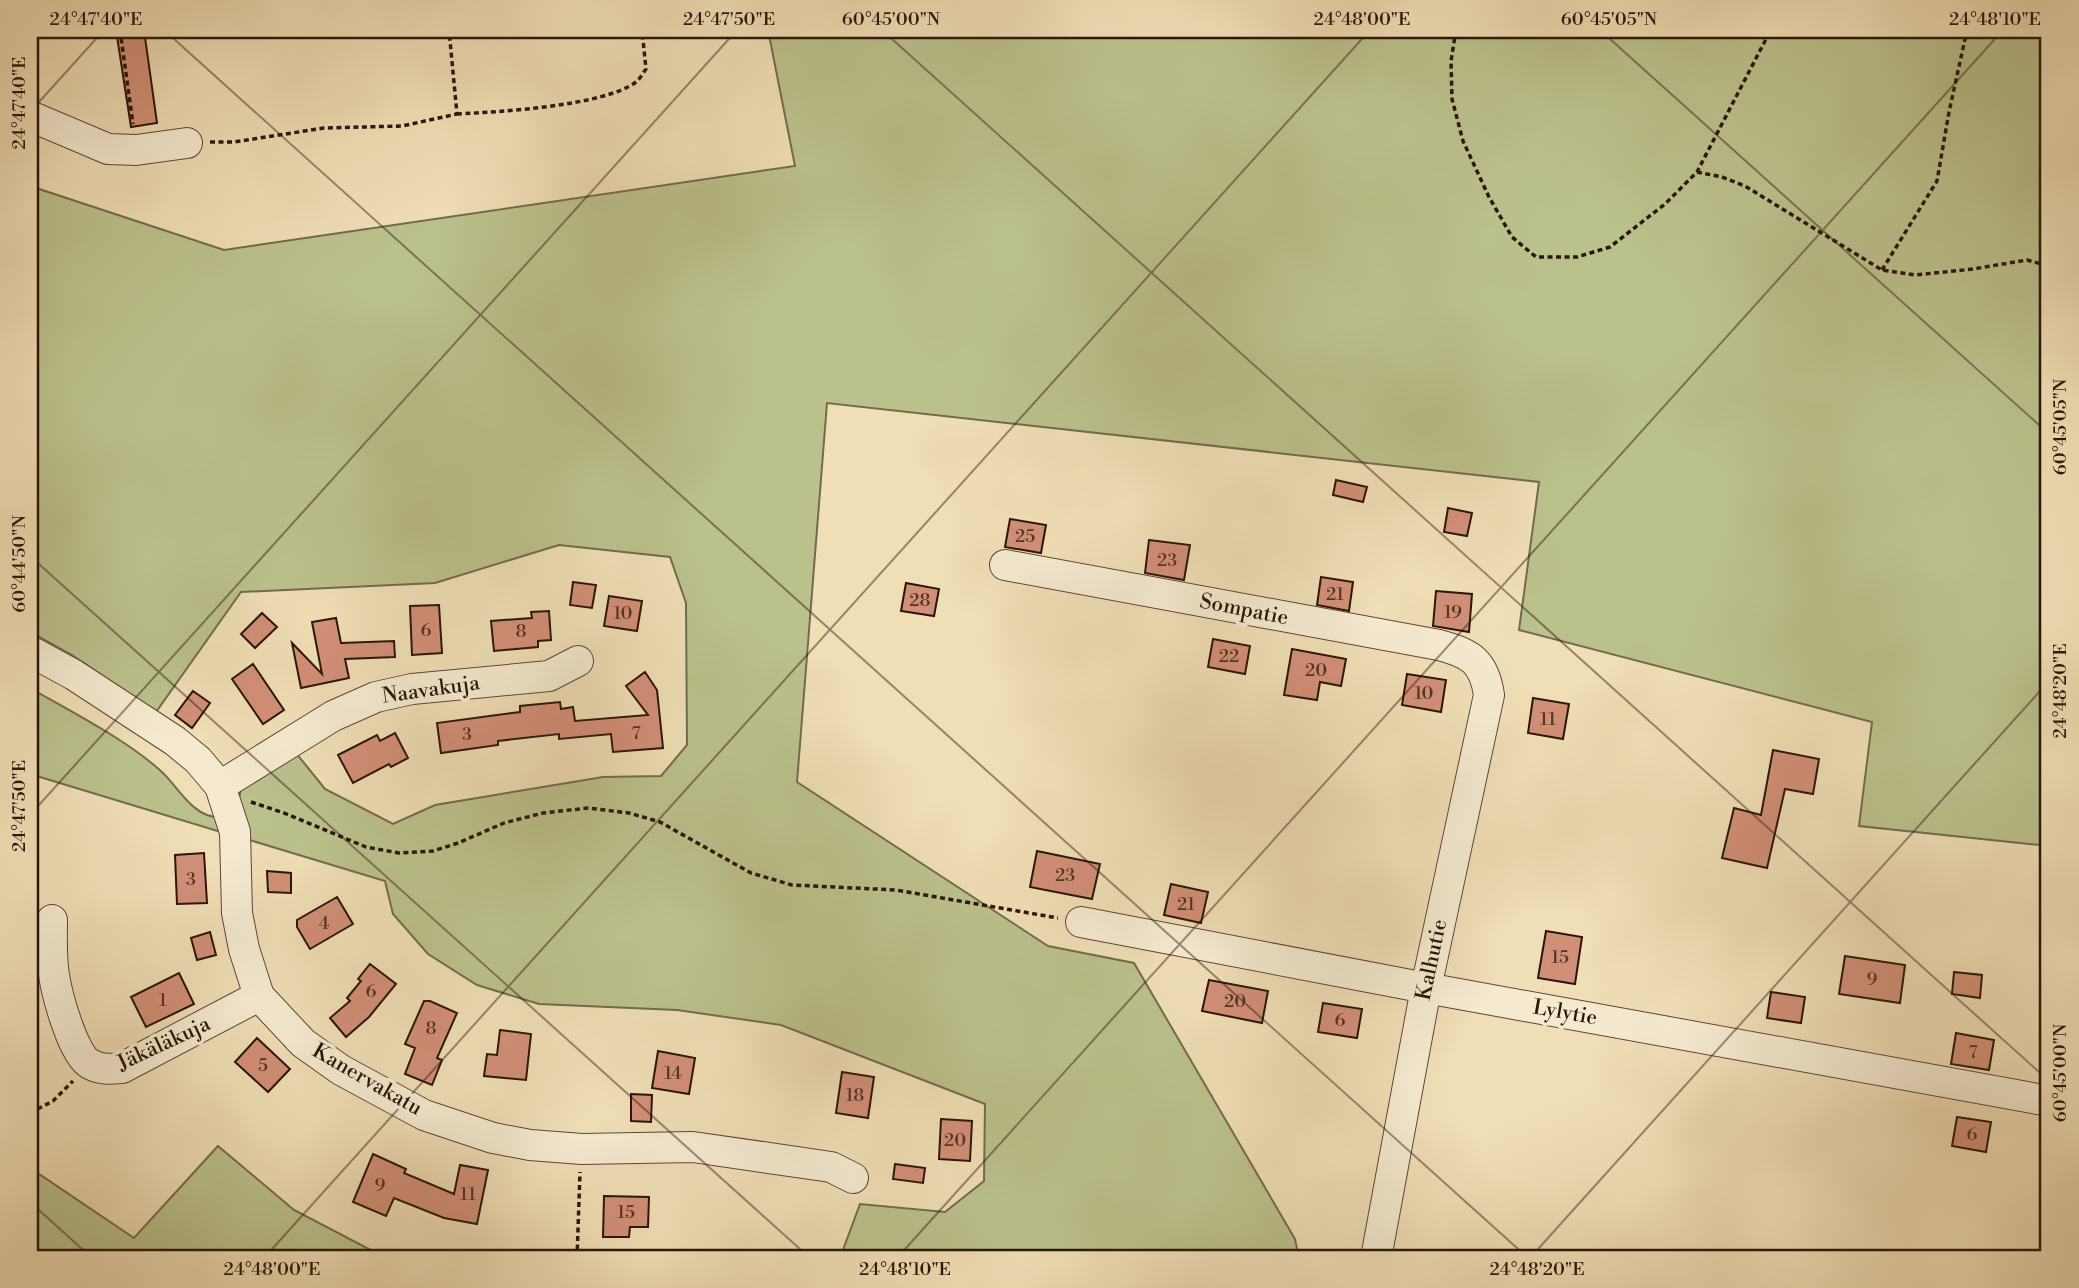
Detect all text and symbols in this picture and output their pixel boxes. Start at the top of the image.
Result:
text: 24°47'40"E [50,8,142,31]
text: 24°47'50"E [683,8,775,31]
text: 60°45'00"N [842,8,941,31]
text: 24°48'00"E [1314,8,1410,31]
text: 60°45'05"N [1561,8,1658,31]
text: 24°48'10"E [1949,8,2041,31]
text: 24°47'40"E [8,57,31,149]
text: 60°45'05"N [2049,378,2072,475]
text: 60°44'50"N [8,515,31,613]
house number: 25 [1015,525,1035,548]
house number: 23 [1157,549,1177,572]
house number: 21 [1326,583,1344,606]
house number: 28 [909,589,931,612]
street label: Sompatie [1197,589,1291,631]
house number: 19 [1444,601,1462,624]
house number: 10 [613,602,633,625]
house number: 6 [421,619,432,642]
house number: 8 [515,620,527,643]
text: 24°48'20"E [2049,643,2072,739]
house number: 22 [1219,645,1239,668]
house number: 20 [1305,659,1327,682]
street label: Naavakuja [380,670,482,710]
house number: 10 [1414,682,1434,705]
house number: 11 [1540,708,1556,731]
house number: 7 [631,722,641,745]
house number: 3 [462,723,472,746]
text: 24°47'50"E [8,760,31,852]
house number: 23 [1055,864,1075,887]
house number: 3 [186,868,196,891]
house number: 21 [1177,893,1195,916]
house number: 4 [319,912,330,935]
street label: Kalhutie [1411,917,1453,1003]
house number: 15 [1551,946,1569,969]
house number: 9 [1867,968,1878,991]
house number: 6 [366,980,377,1003]
house number: 1 [159,989,167,1012]
house number: 20 [1224,990,1246,1013]
street label: Lylytie [1531,995,1599,1031]
house number: 6 [1335,1009,1346,1032]
street label: Jäkäläkuja [112,1011,215,1077]
house number: 8 [425,1017,437,1040]
text: 60°45'00"N [2049,1023,2072,1122]
street label: Kanervakatu [307,1038,427,1122]
house number: 7 [1968,1041,1978,1064]
house number: 5 [258,1054,268,1077]
house number: 14 [664,1062,682,1085]
house number: 18 [846,1084,864,1107]
house number: 6 [1967,1123,1978,1146]
house number: 20 [944,1129,966,1152]
house number: 9 [375,1174,386,1197]
house number: 11 [460,1183,476,1206]
house number: 15 [617,1201,635,1224]
text: 24°48'00"E [224,1258,320,1281]
text: 24°48'10"E [859,1258,951,1281]
text: 24°48'20"E [1489,1258,1585,1281]

